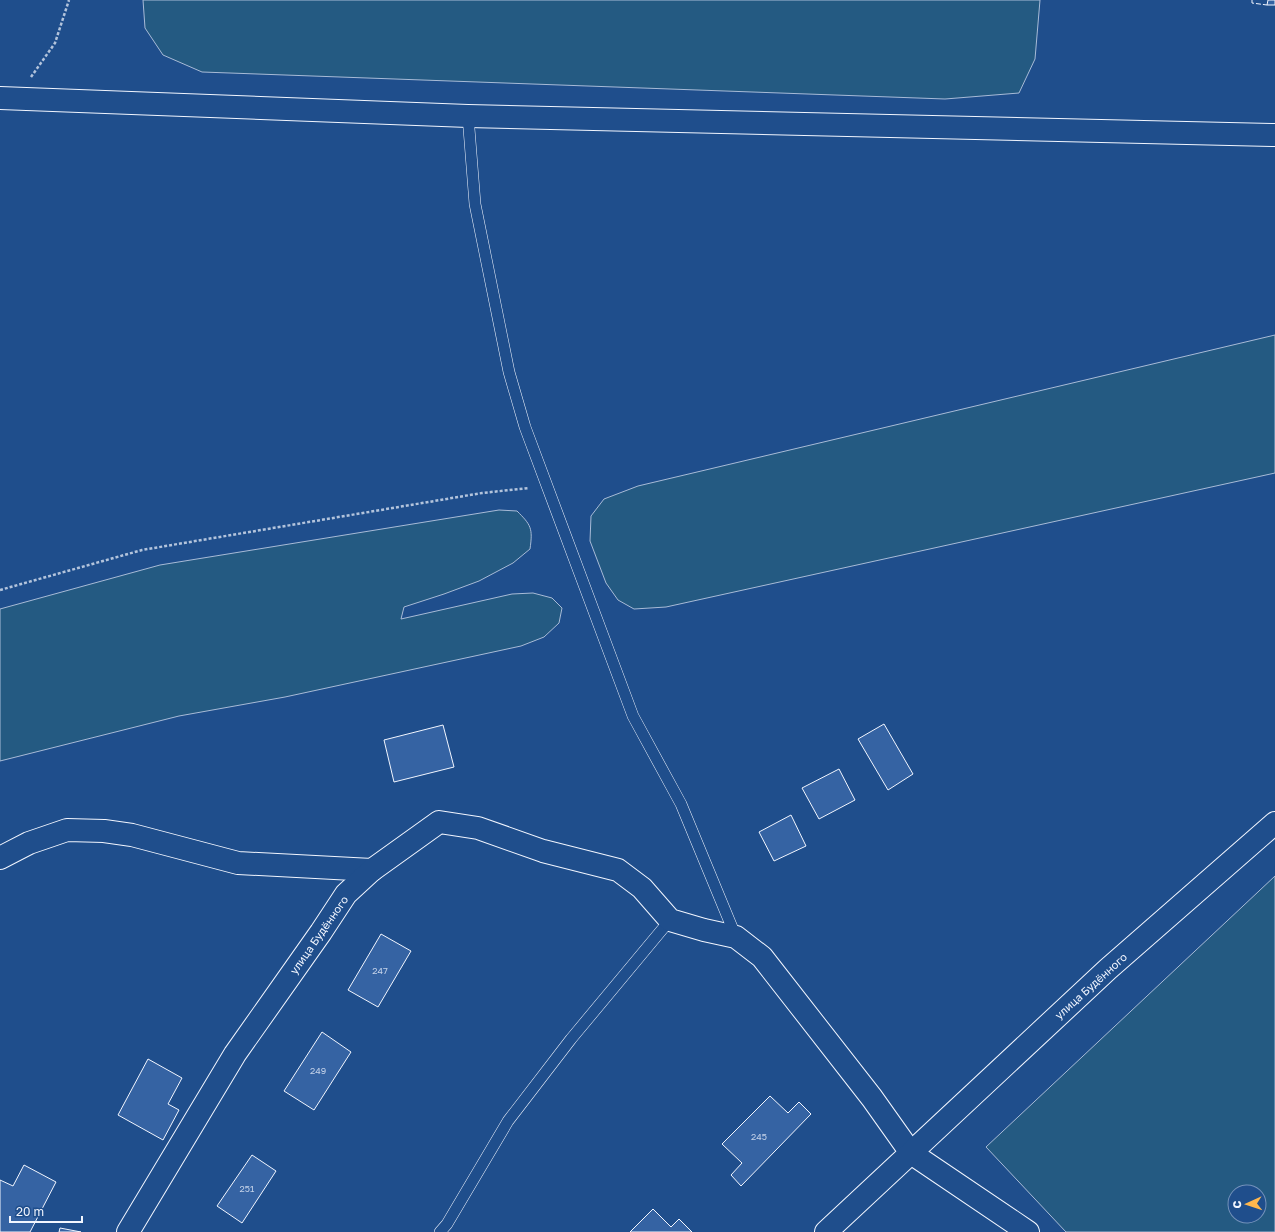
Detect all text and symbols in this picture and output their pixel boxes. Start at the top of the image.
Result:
street label: улица Будённого [287,893,351,976]
street label: улица Будённого [1052,950,1130,1021]
house number: 247 [372,965,388,976]
house number: 249 [310,1065,326,1076]
house number: 245 [751,1131,767,1142]
house number: 251 [240,1183,255,1194]
north arrow [1227,1184,1267,1224]
scale bar [10,1198,82,1224]
text: С [1230,1200,1243,1209]
text: 20 m [16,1204,44,1219]

